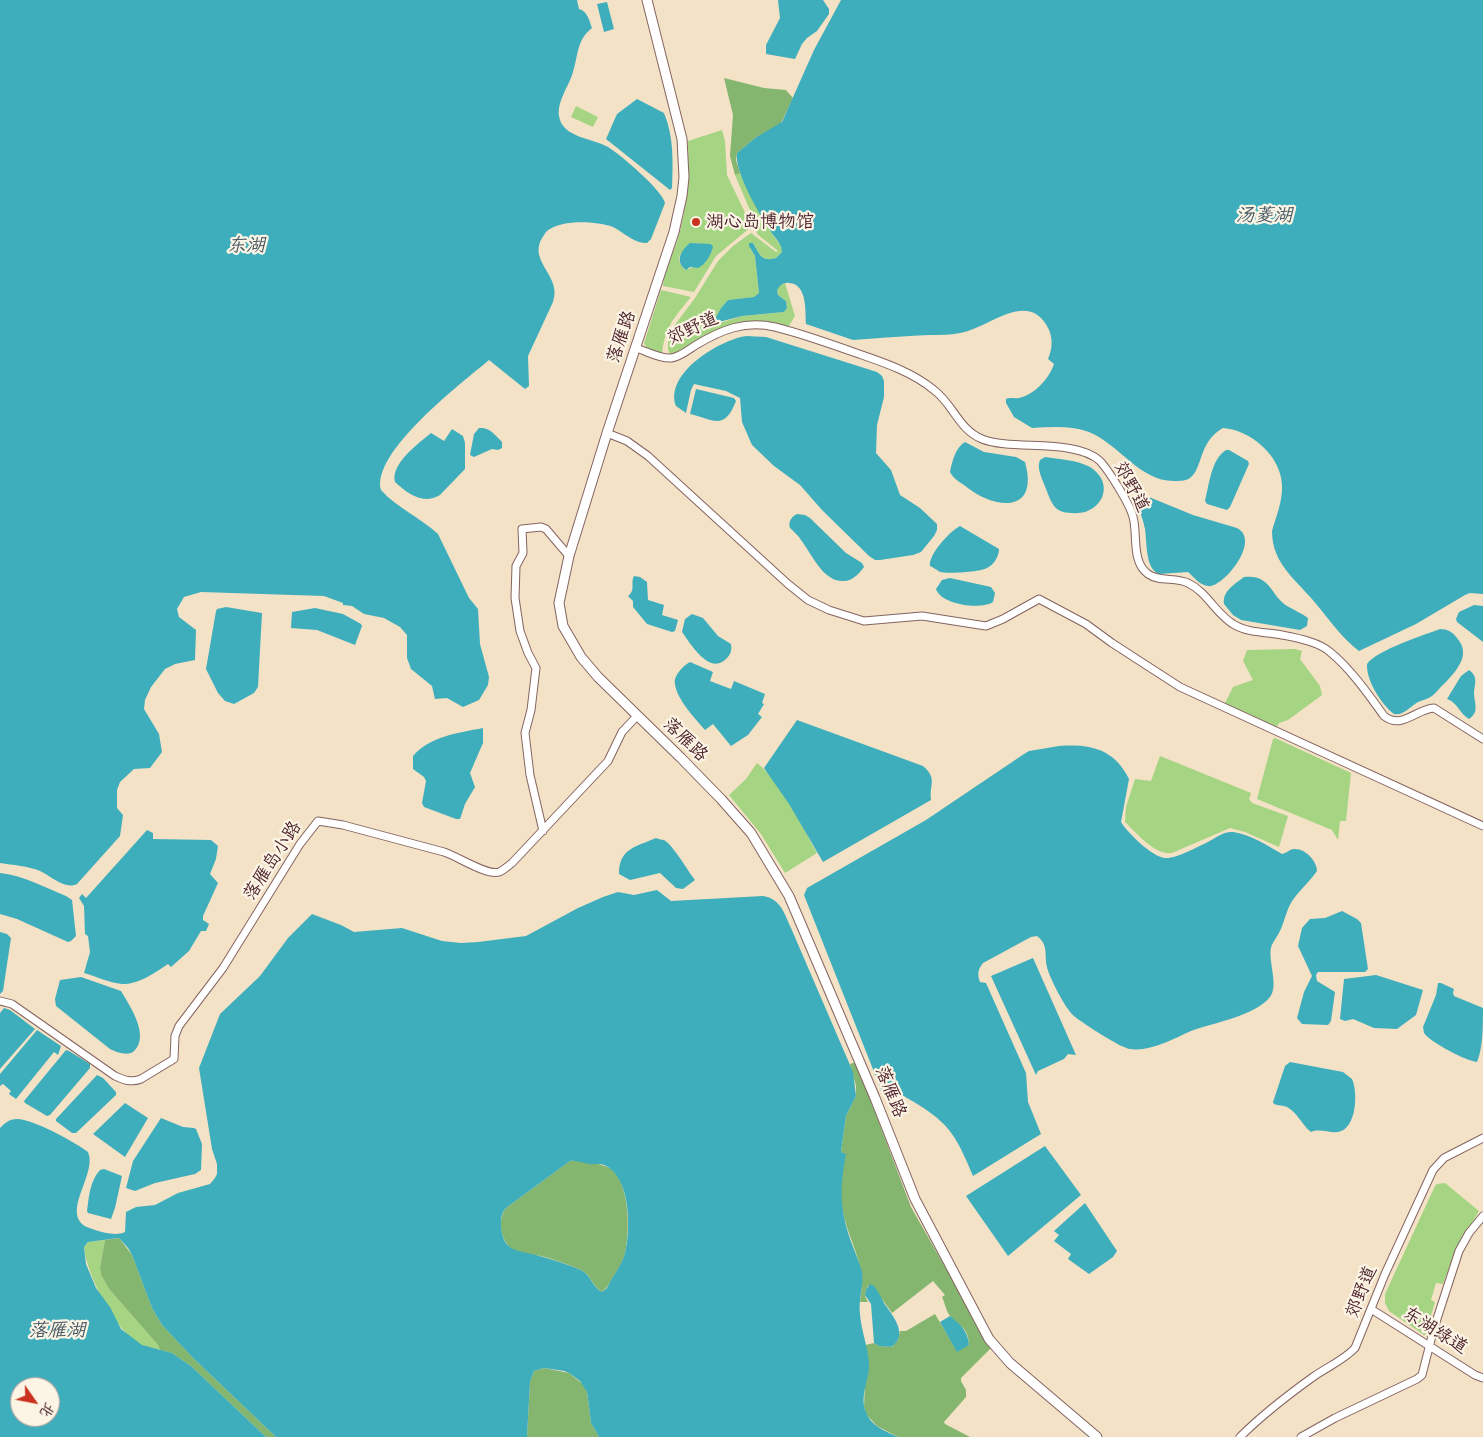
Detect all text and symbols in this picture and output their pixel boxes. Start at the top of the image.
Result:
water label: 汤菱湖 [1236,205,1292,227]
place label: 湖心岛博物馆 [706,211,814,233]
marker: 湖心岛博物馆 [690,216,702,228]
water label: 东湖 [227,235,265,257]
street label: 落雁路 [603,308,641,366]
street label: 郊野道 [664,308,722,350]
street label: 郊野道 [1109,458,1153,516]
street label: 落雁路 [658,713,712,767]
street label: 落雁岛小路 [239,817,307,905]
street label: 落雁路 [870,1063,910,1121]
street label: 郊野道 [1342,1263,1382,1321]
street label: 东湖绿道 [1399,1303,1471,1359]
water label: 落雁湖 [29,1320,85,1342]
north arrow [10,1377,60,1427]
text: 北 [36,1399,58,1420]

